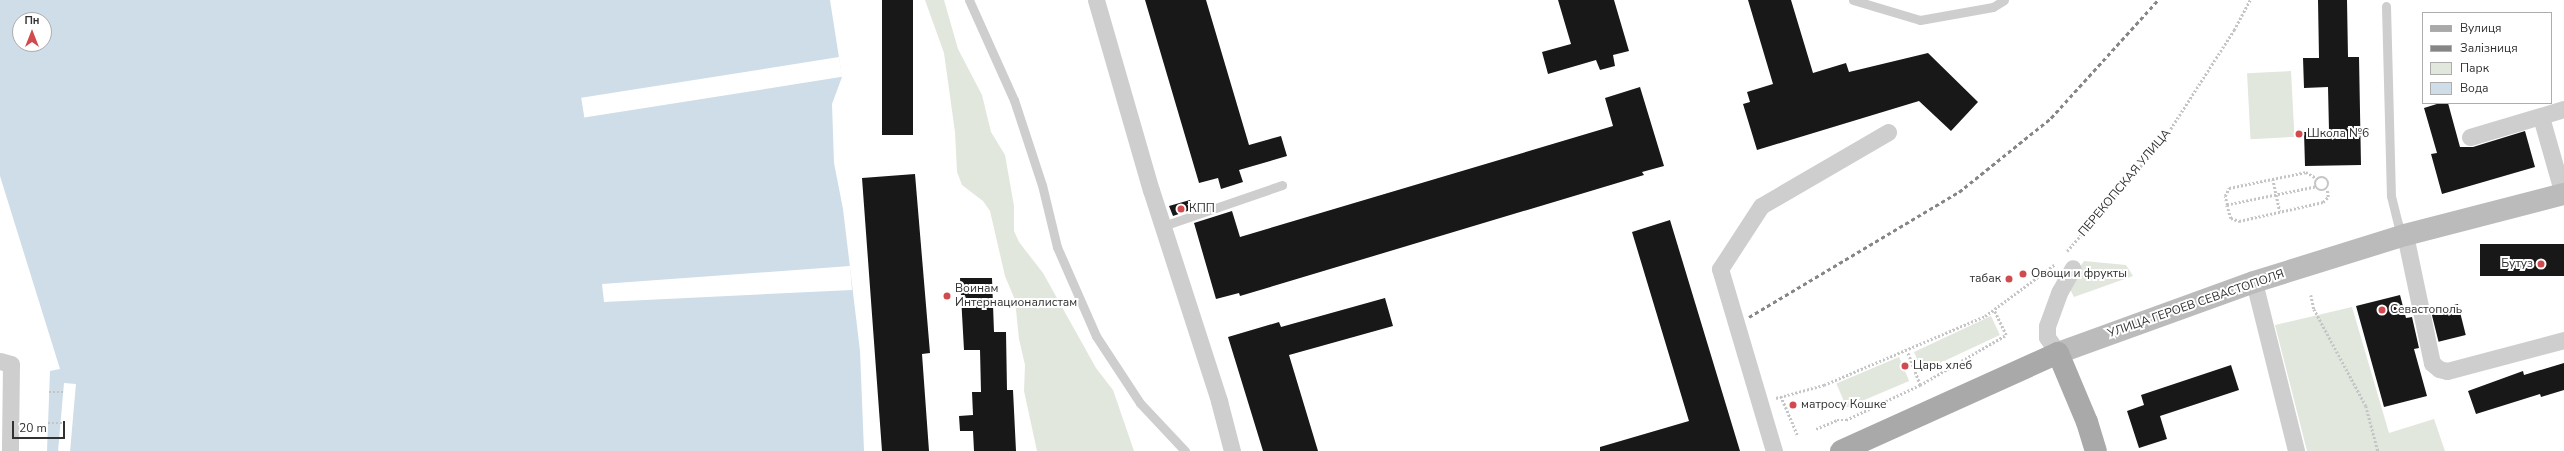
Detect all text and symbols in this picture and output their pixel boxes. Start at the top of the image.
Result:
north arrow [12,12,52,52]
legend [2422,12,2552,104]
text: Пн [24,13,40,28]
text: Вулиця [2460,20,2502,36]
text: Залізниця [2460,40,2518,56]
text: Парк [2460,60,2489,76]
text: Вода [2460,80,2488,96]
street label: ПЕРЕКОПСКАЯ УЛИЦА [2076,126,2174,240]
place label: Школа №6 [2307,127,2369,141]
marker: Школа №6 [2294,129,2304,139]
place label: КПП [1189,202,1215,216]
marker: КПП [1176,204,1186,214]
place label: Бутуз [2501,257,2533,271]
marker: Бутуз [2536,259,2546,269]
place label: Овощи и фрукты [2031,267,2127,281]
street label: УЛИЦА ГЕРОЕВ СЕВАСТОПОЛЯ [2106,267,2286,341]
marker: Овощи и фрукты [2018,269,2028,279]
place label: табак [1970,272,2001,286]
marker: табак [2004,274,2014,284]
place label: Воинам Интернационалистам [955,282,1077,310]
marker: Воинам Интернационалистам [942,291,952,301]
place label: Севастополь [2390,303,2462,317]
marker: Севастополь [2377,305,2387,315]
place label: Царь хлеб [1913,359,1972,373]
marker: Царь хлеб [1900,361,1910,371]
place label: матросу Кошке [1801,398,1886,412]
marker: матросу Кошке [1788,400,1798,410]
scale bar [14,413,67,439]
text: 20 m [19,420,47,436]

